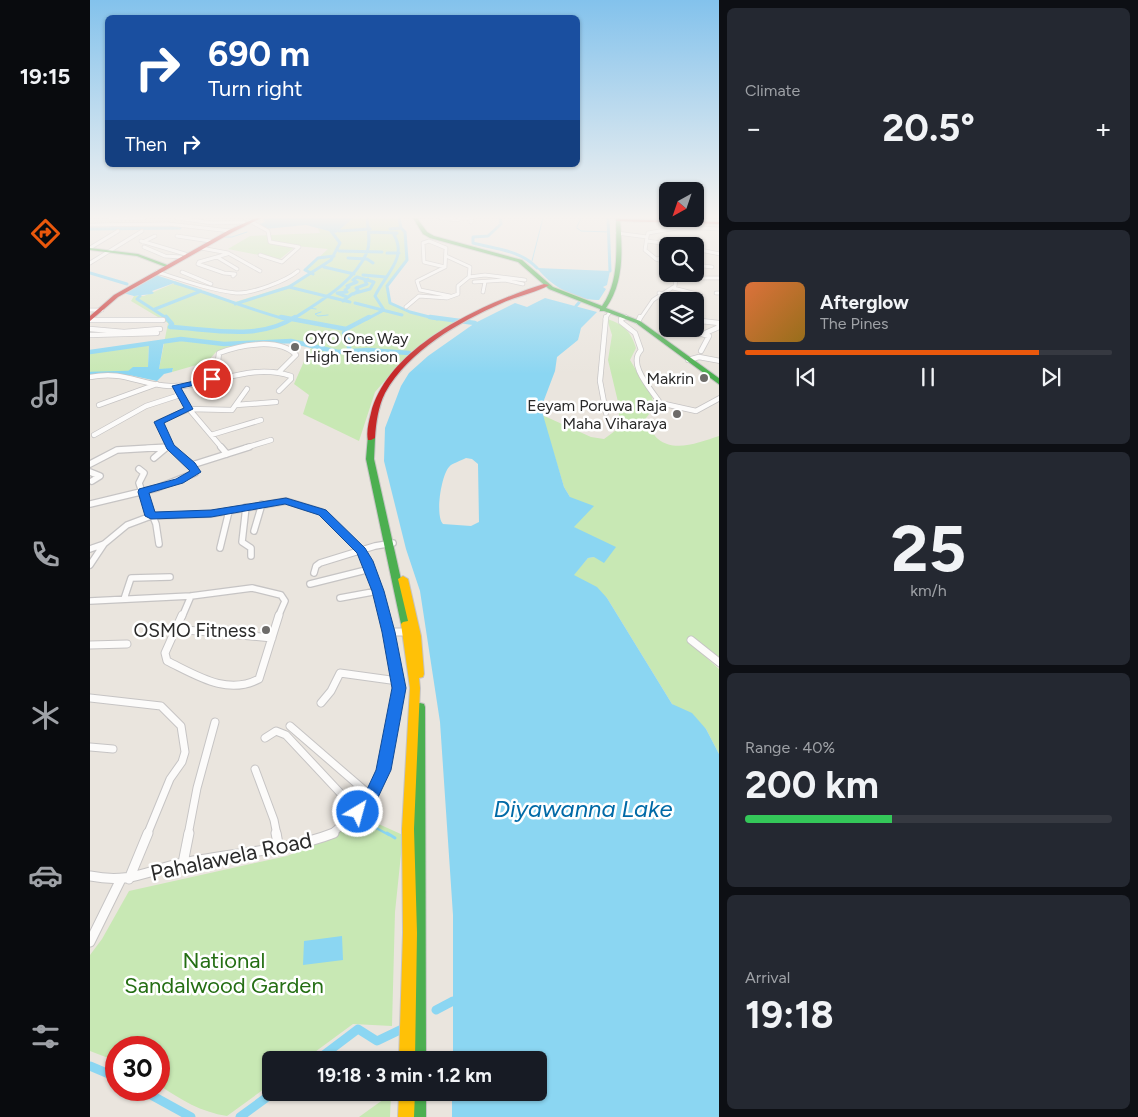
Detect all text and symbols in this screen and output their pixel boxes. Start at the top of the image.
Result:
text: 690 m [208,33,310,75]
icon: right [125,35,190,100]
text: 19:15 [20,63,70,90]
text: Turn right [208,75,303,102]
text: Climate [745,81,800,100]
text: 20.5° [882,105,975,151]
text: − [745,111,762,145]
text: + [1095,111,1112,145]
icon: right [177,130,205,158]
text: Then [125,133,167,156]
north arrow [659,182,704,228]
map controls [659,182,704,337]
icon: directions [28,216,63,251]
button: search [659,237,704,282]
text: Afterglow [820,291,909,314]
button: layers [659,292,704,337]
text: The Pines [820,314,889,333]
place label: OYO One Way High Tension [305,329,409,366]
marker: OYO One Way High Tension [289,341,301,353]
pin [191,358,233,400]
icon: previous [792,363,820,391]
icon: pause [914,363,942,391]
icon: next [1037,363,1065,391]
icon: arrive [198,365,226,393]
place label: Makrin [646,369,694,388]
marker: Makrin [698,372,710,384]
icon: music [28,376,63,411]
place label: Eeyam Poruwa Raja Maha Viharaya [527,396,667,433]
marker: Eeyam Poruwa Raja Maha Viharaya [671,408,683,420]
text: 25 [891,509,966,587]
icon: phone [28,537,63,572]
text: km/h [910,581,947,600]
place label: OSMO Fitness [133,619,256,642]
marker: OSMO Fitness [260,624,272,636]
icon: climate [28,698,63,733]
text: Range · 40% [745,738,835,757]
text: 200 km [745,762,879,808]
position arrow [331,785,383,837]
water label: Diyawanna Lake [493,794,673,823]
street label: Pahalawela Road [148,826,314,887]
icon: car [28,858,63,893]
park label: National Sandalwood Garden [124,947,324,999]
text: Arrival [745,968,790,987]
text: 19:18 [745,992,834,1038]
icon: filters [28,1019,63,1054]
speed limit sign: 30 [105,1036,170,1101]
text: 19:18 · 3 min · 1.2 km [317,1064,492,1087]

